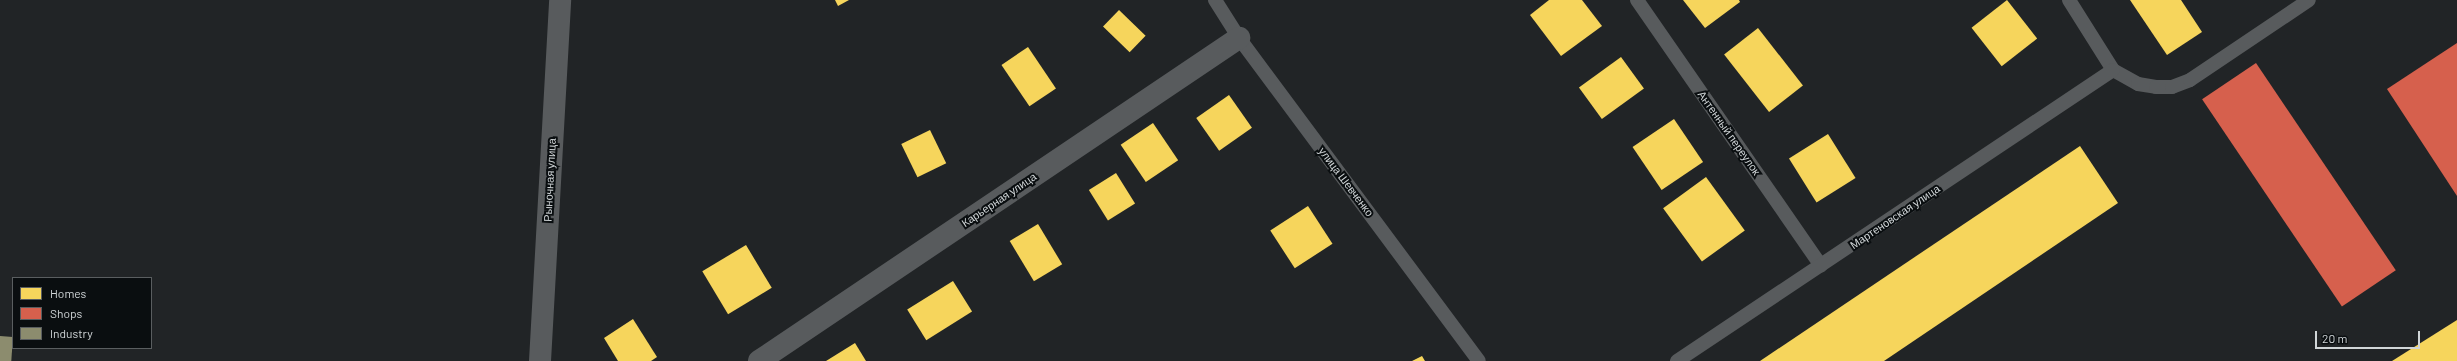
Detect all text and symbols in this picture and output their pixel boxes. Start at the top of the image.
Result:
street label: Антенный переулок [1695,88,1763,178]
street label: Рыночная улица [541,138,559,222]
street label: улица Шевченко [1316,145,1376,219]
street label: Карьерная улица [959,170,1039,230]
street label: Мартеновская улица [1848,182,1942,252]
legend [12,277,152,349]
text: Homes [50,286,86,300]
text: Shops [50,306,82,320]
scale bar [2317,323,2422,349]
text: Industry [50,326,93,340]
text: 20 m [2322,331,2348,345]

